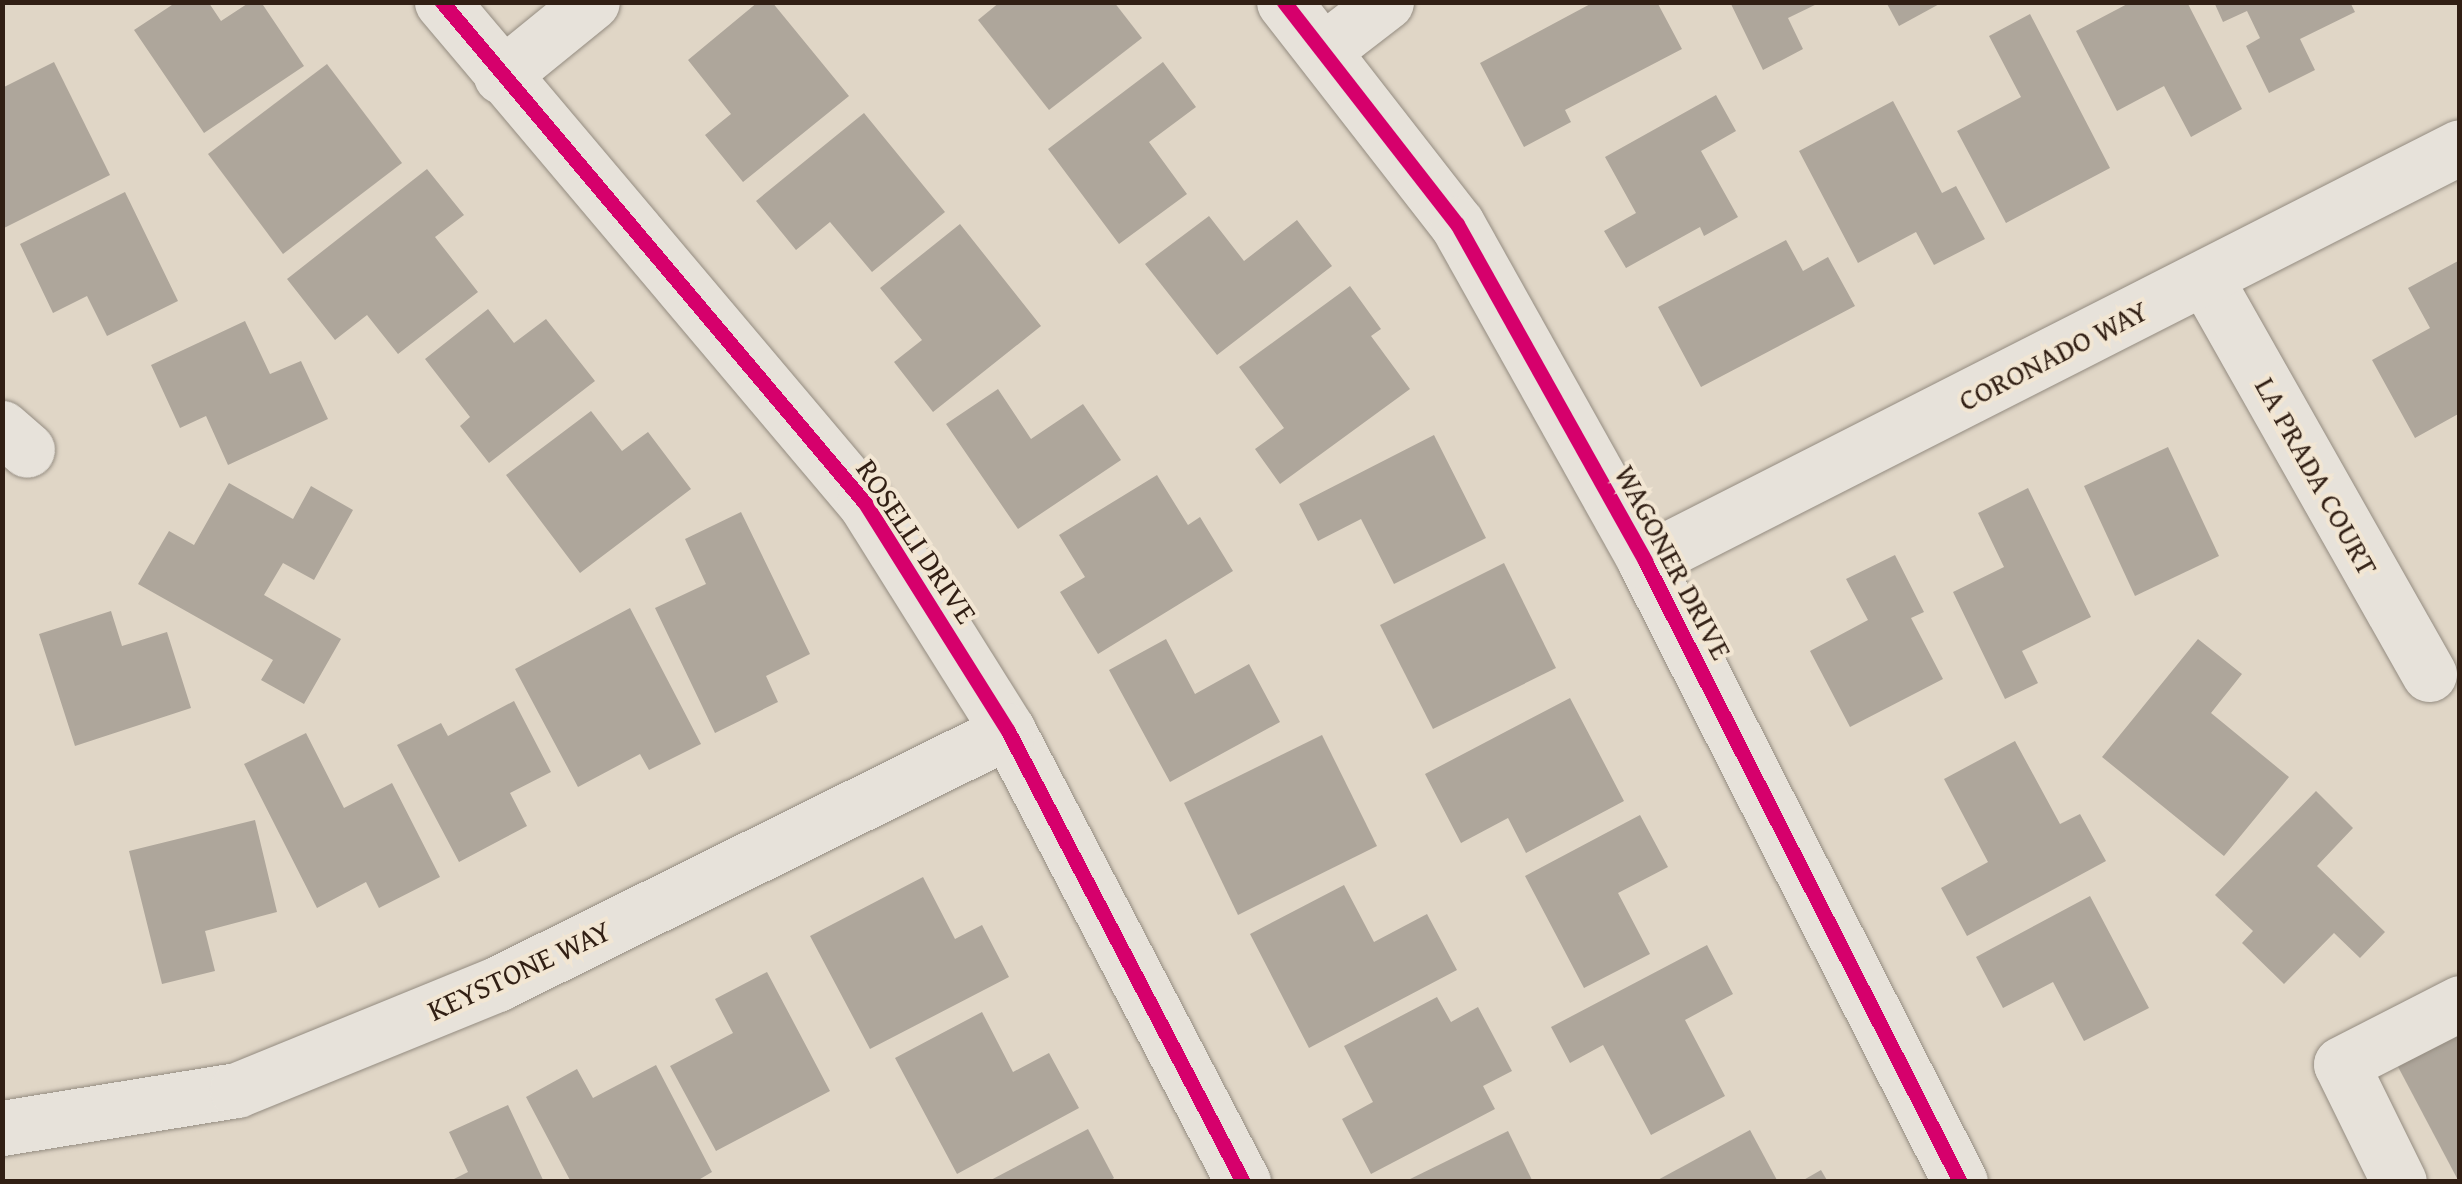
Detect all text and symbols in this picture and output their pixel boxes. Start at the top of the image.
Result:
street label: CORONADO WAY [1952,292,2154,418]
street label: LA PRADA COURT [2248,371,2386,581]
street label: ROSELLI DRIVE [849,452,985,630]
street label: WAGONER DRIVE [1608,459,1740,665]
street label: KEYSTONE WAY [422,912,616,1028]

